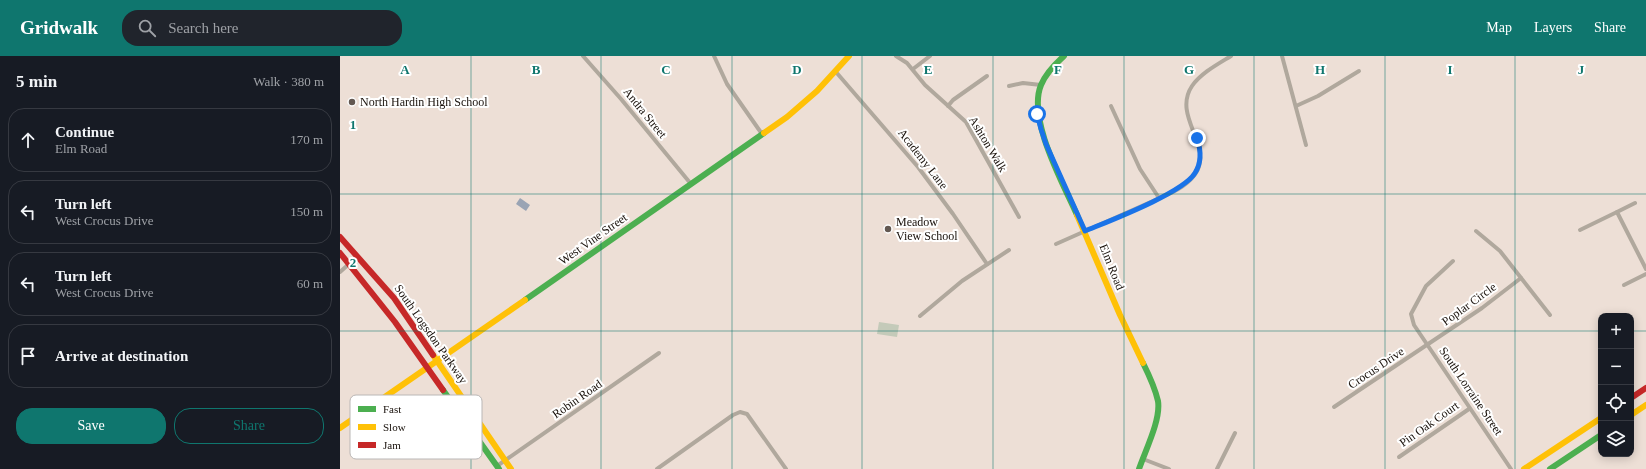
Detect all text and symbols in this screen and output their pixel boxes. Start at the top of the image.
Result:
search box [122,10,402,46]
text: Gridwalk [20,17,98,38]
icon: search [136,17,158,39]
text: Search here [168,20,239,36]
text: Map [1486,20,1512,35]
text: Layers [1534,20,1572,35]
text: Share [1594,20,1626,35]
text: A [400,62,410,77]
text: B [532,62,541,77]
text: C [661,62,671,77]
text: D [792,62,802,77]
text: E [924,62,932,77]
text: F [1054,62,1062,77]
text: G [1184,62,1194,77]
text: H [1315,62,1325,77]
text: I [1447,62,1453,77]
text: J [1578,62,1585,77]
text: 5 min [16,72,57,91]
text: Walk · 380 m [253,74,324,89]
street label: Andra Street [620,85,670,142]
place label: North Hardin High School [360,95,488,109]
marker: North Hardin High School [347,97,357,107]
route start [1028,105,1046,123]
street label: Ashton Walk [966,114,1010,174]
text: 1 [350,117,356,132]
text: Continue [55,124,114,140]
street label: Academy Lane [895,126,951,192]
icon: ahead [17,129,39,151]
route end [1188,129,1206,147]
text: 170 m [290,132,323,147]
text: Elm Road [55,141,107,156]
text: Turn left [55,196,112,212]
icon: left [17,201,39,223]
text: 150 m [290,204,323,219]
street label: West Vine Street [556,210,630,268]
text: West Crocus Drive [55,213,154,228]
place label: Meadow View School [896,215,958,243]
marker: Meadow View School [883,224,893,234]
street label: Elm Road [1096,242,1128,292]
text: 2 [350,255,356,270]
text: Turn left [55,268,112,284]
icon: left [17,273,39,295]
text: 60 m [297,276,323,291]
street label: Poplar Circle [1439,280,1499,328]
street label: South Logsdon Parkway [391,282,471,386]
text: West Crocus Drive [55,285,154,300]
map controls [1598,313,1634,457]
button: + [1598,313,1634,349]
street label: Crocus Drive [1345,344,1407,392]
street label: South Lorraine Street [1436,344,1506,438]
icon: arrive [17,345,39,367]
text: Arrive at destination [55,348,188,364]
button: − [1598,349,1634,385]
street label: Robin Road [549,377,605,421]
button: locate [1598,385,1634,421]
legend [350,395,482,459]
street label: Pin Oak Court [1397,398,1462,450]
text: Fast [383,403,401,415]
button: Save [16,408,166,444]
button: Share [174,408,324,444]
text: Slow [383,421,406,433]
button: layers [1598,421,1634,457]
text: Jam [383,439,401,451]

